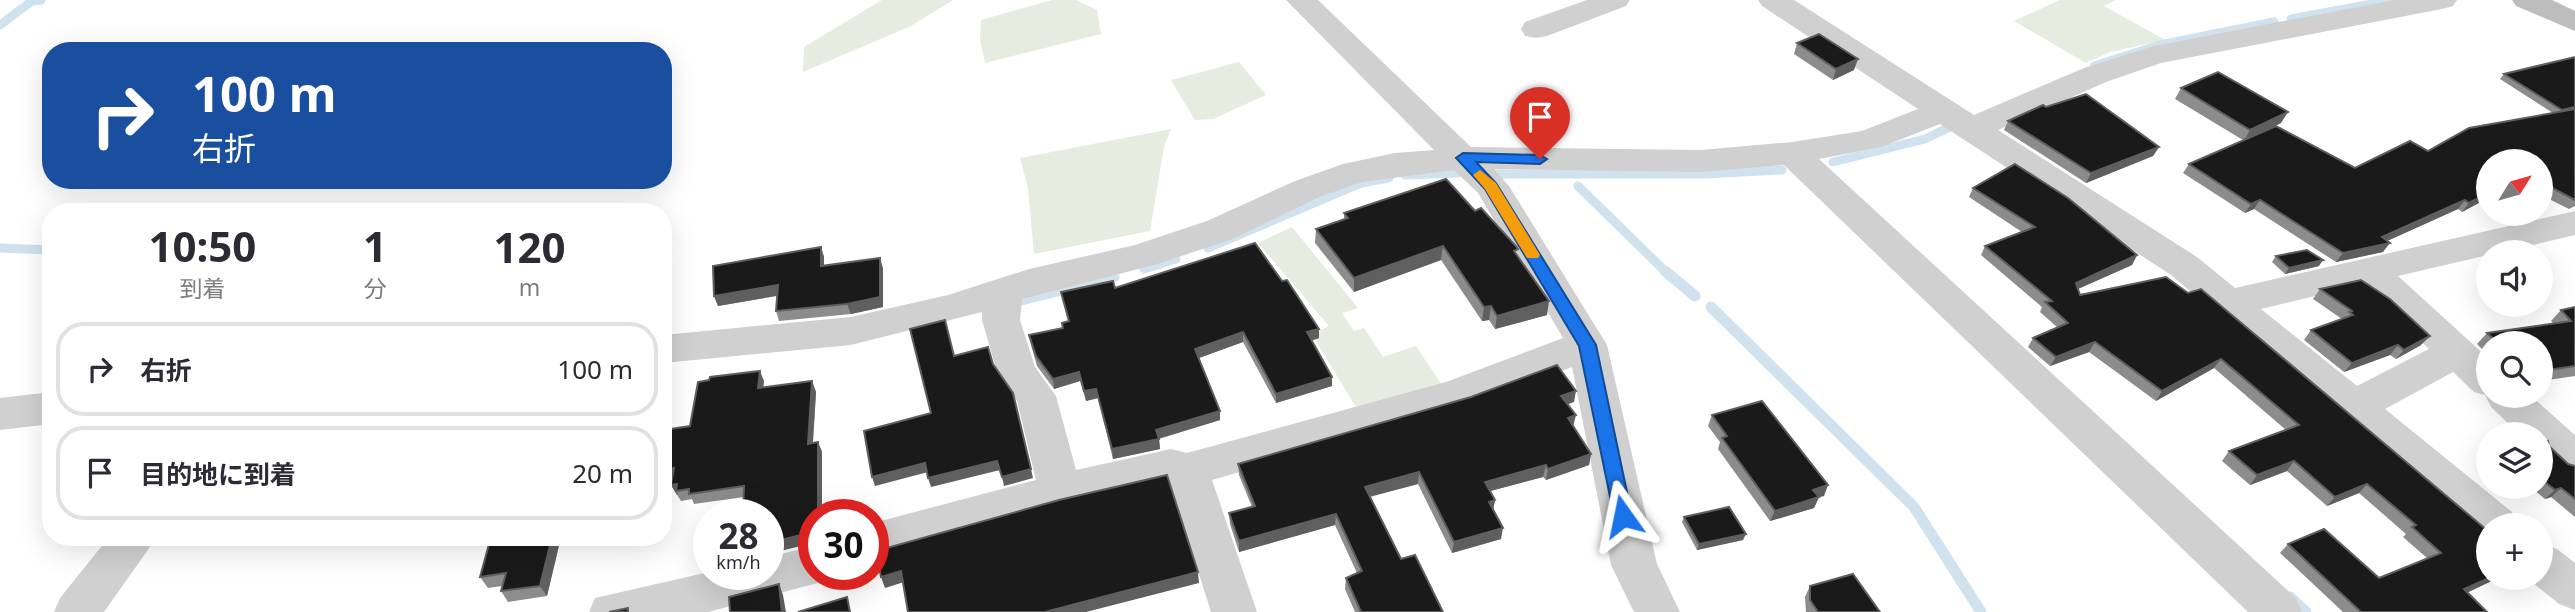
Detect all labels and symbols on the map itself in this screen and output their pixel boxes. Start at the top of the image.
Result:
pin [1510,87,1570,159]
north arrow [2476,149,2553,226]
position arrow [1586,479,1660,553]
speed limit sign: 30 [798,499,889,590]

